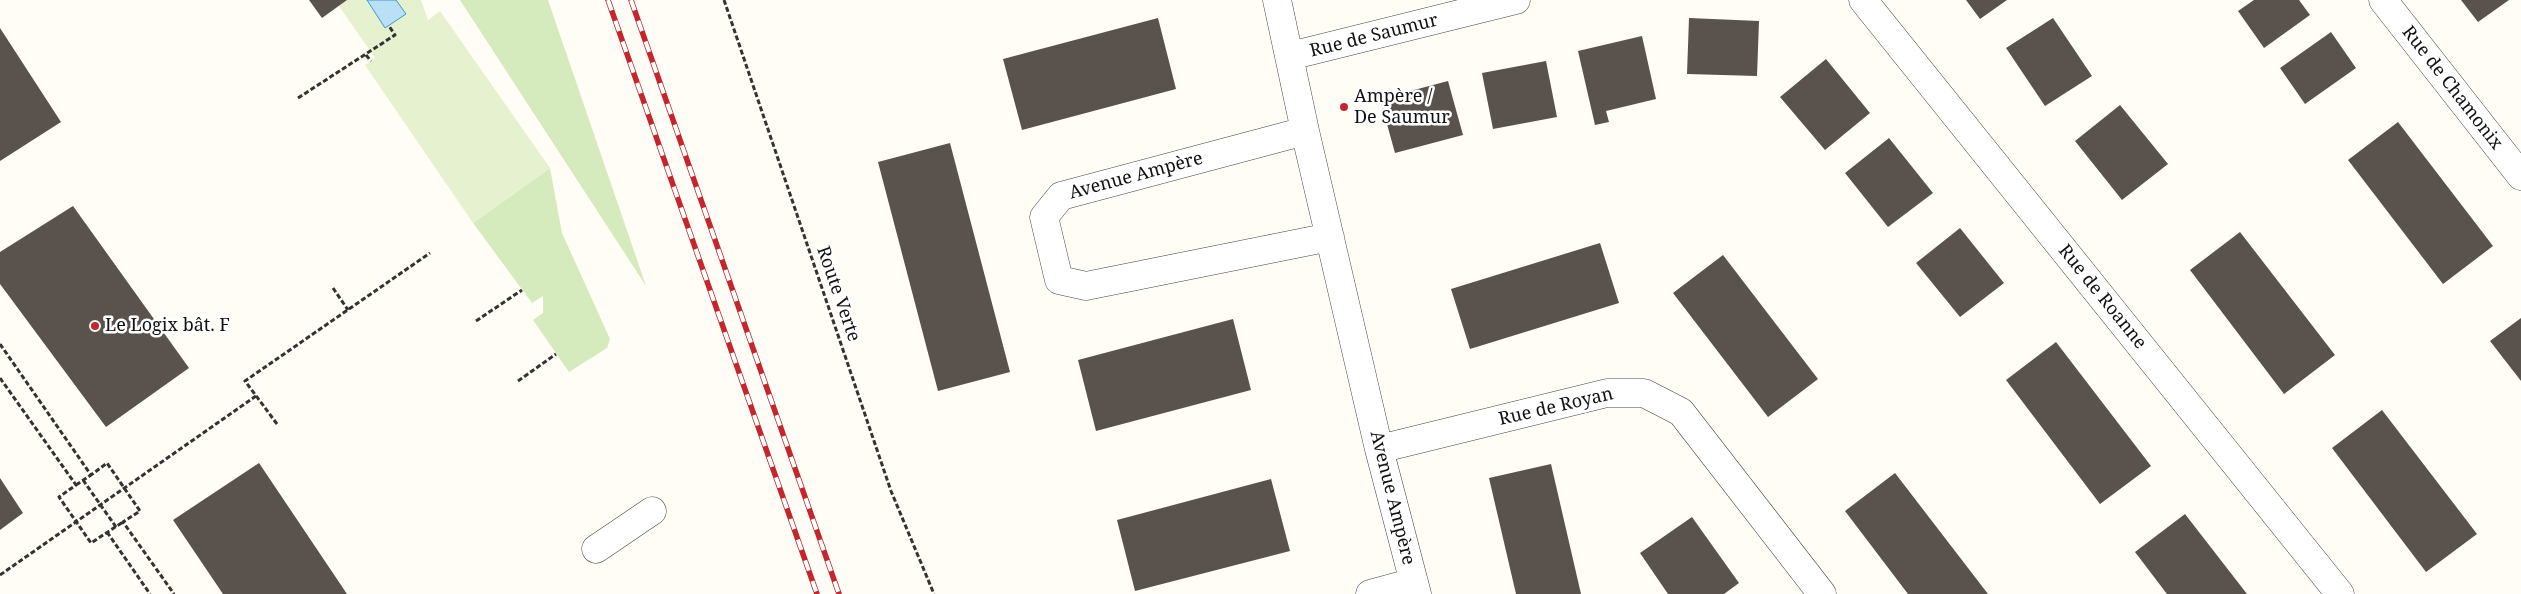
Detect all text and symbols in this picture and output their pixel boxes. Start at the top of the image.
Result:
street label: Rue de Saumur [1308,10,1440,62]
street label: Rue de Chamonix [2397,22,2507,154]
place label: Ampère / De Saumur [1354,86,1450,128]
marker: Ampère / De Saumur [1338,101,1350,113]
street label: Avenue Ampère [1067,148,1205,204]
street label: Rue de Roanne [2053,240,2151,354]
street label: Route Verte [812,243,864,345]
place label: Le Logix bât. F [105,315,230,337]
marker: Le Logix bât. F [89,320,101,332]
street label: Rue de Royan [1497,383,1615,431]
street label: Avenue Ampère [1365,429,1419,567]

